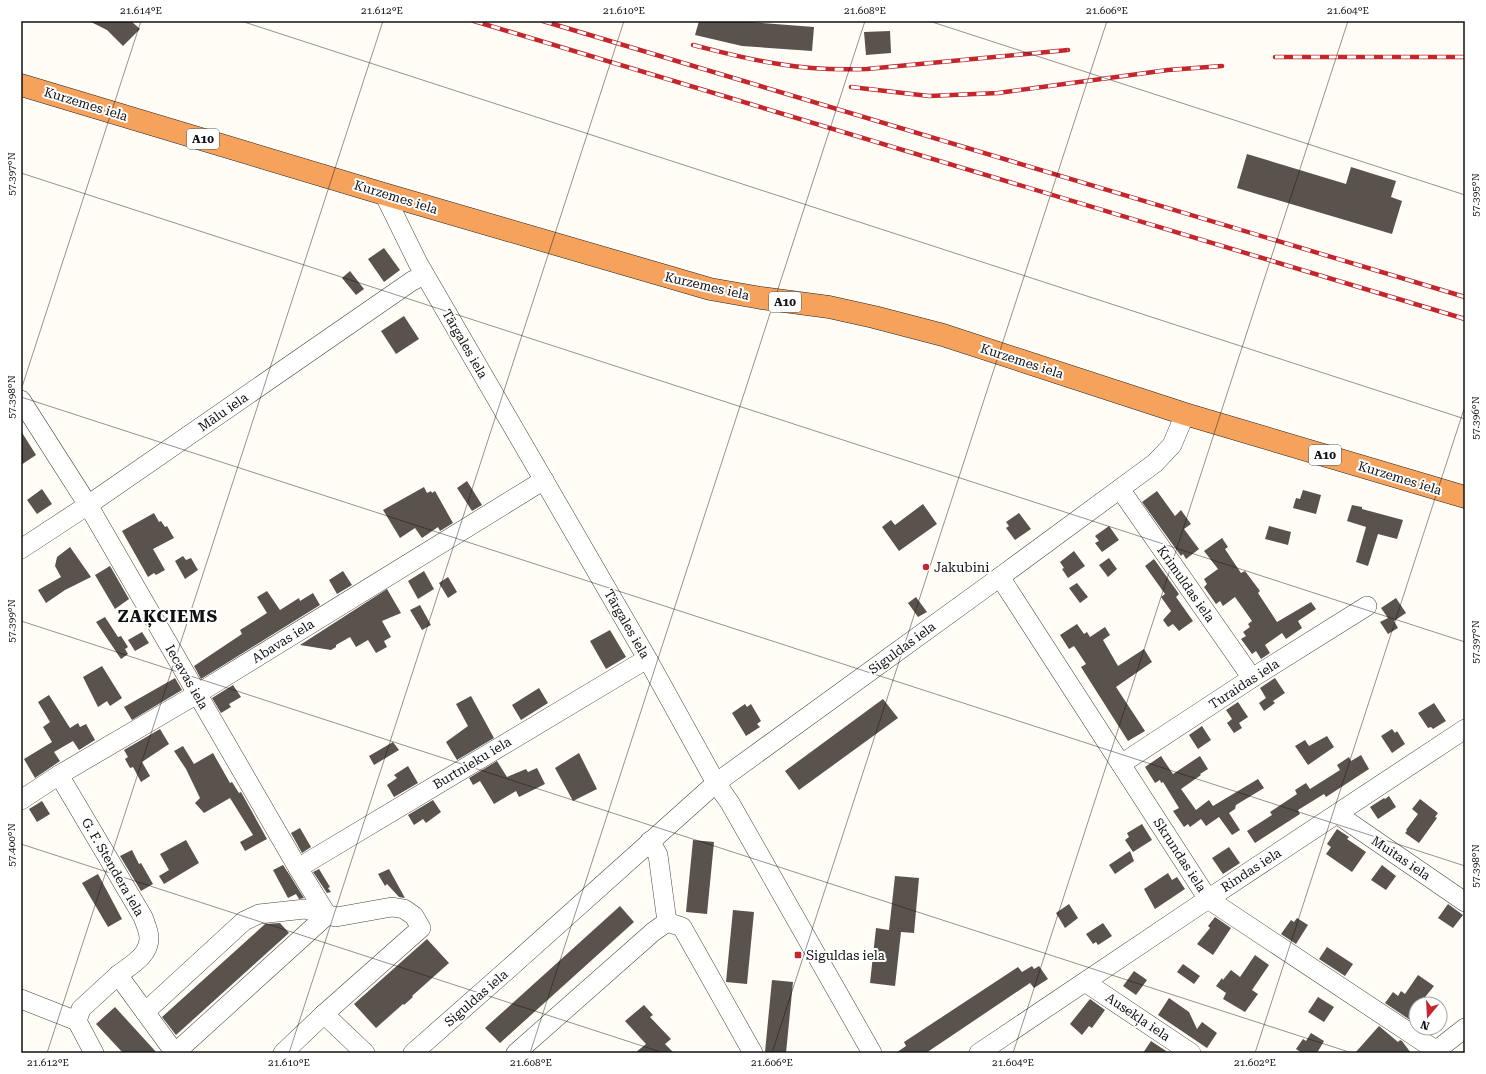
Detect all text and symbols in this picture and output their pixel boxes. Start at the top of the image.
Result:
text: 21.614°E [120,5,162,16]
text: 21.612°E [361,5,403,16]
text: 21.610°E [603,5,645,16]
text: 21.608°E [844,5,886,16]
text: 21.606°E [1086,5,1128,16]
text: 21.604°E [1327,5,1369,16]
street label: Kurzemes iela [42,84,130,124]
road number: A10 [187,129,219,149]
text: 57.397°N [6,152,17,196]
text: 57.395°N [1470,173,1481,217]
street label: Kurzemes iela [352,177,440,217]
street label: Kurzemes iela [663,269,751,303]
road number: A10 [769,292,801,312]
street label: Tārgales iela [439,307,491,381]
street label: Kurzemes iela [979,341,1065,381]
text: 57.398°N [6,375,17,419]
street label: Mālu iela [195,390,251,434]
text: 57.396°N [1470,396,1481,440]
road number: A10 [1309,445,1341,465]
street label: Kurzemes iela [1356,458,1444,498]
street label: Krimuldas iela [1154,543,1218,625]
place label: Jakubini [934,560,989,575]
marker: Jakubini [921,562,931,572]
street label: Tārgales iela [601,587,653,661]
text: 57.399°N [6,599,17,643]
district label: ZAĶCIEMS [118,606,218,628]
street label: Abavas iela [249,616,317,666]
street label: Siguldas iela [866,619,938,677]
text: 57.397°N [1470,620,1481,664]
street label: Iecavas iela [163,642,211,712]
street label: Turaidas iela [1206,656,1282,712]
street label: Burtnieku iela [430,734,514,792]
street label: G. F. Stendera iela [79,815,147,919]
street label: Skrundas iela [1150,815,1210,895]
text: 57.400°N [6,823,17,867]
street label: Muitas iela [1369,833,1433,883]
text: 57.398°N [1470,844,1481,888]
street label: Rindas iela [1218,845,1284,895]
place label: Siguldas iela [806,948,885,963]
marker: Siguldas iela [793,950,803,960]
street label: Siguldas iela [441,966,511,1030]
street label: Ausekļa iela [1102,990,1173,1045]
north arrow [1408,996,1448,1036]
text: N [1419,1017,1431,1033]
text: 21.612°E [27,1057,69,1068]
text: 21.610°E [268,1057,310,1068]
text: 21.608°E [510,1057,552,1068]
text: 21.606°E [751,1057,793,1068]
text: 21.604°E [992,1057,1034,1068]
text: 21.602°E [1234,1057,1276,1068]

